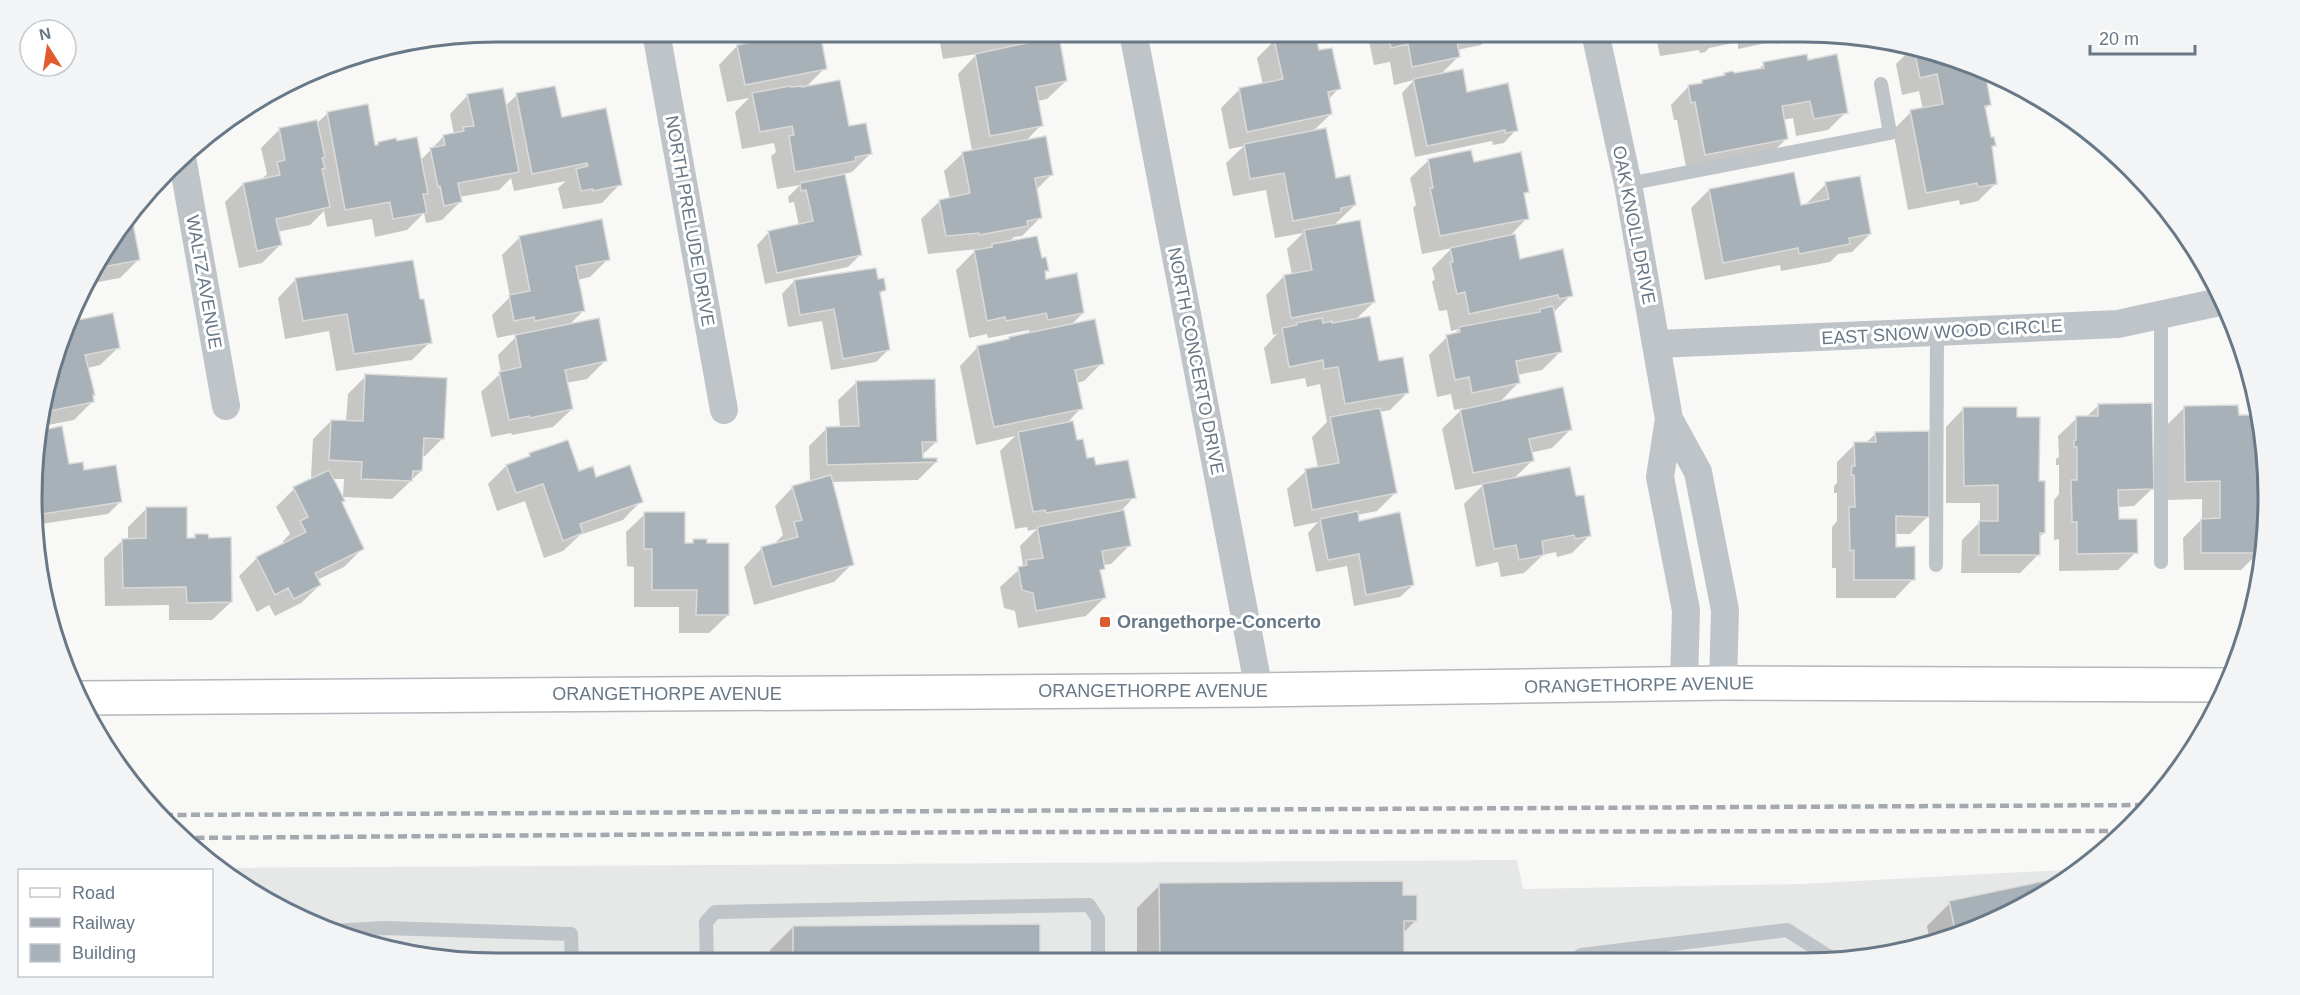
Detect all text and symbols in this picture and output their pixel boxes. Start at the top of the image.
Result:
north arrow [18,18,78,78]
scale bar [2090,18,2195,56]
text: N [38,24,52,43]
text: 20 m [2099,29,2139,49]
street label: NORTH PRELUDE DRIVE [662,114,718,328]
street label: OAK KNOLL DRIVE [1609,144,1659,306]
street label: WALTZ AVENUE [182,213,226,351]
street label: NORTH CONCERTO DRIVE [1164,246,1228,476]
street label: EAST SNOW WOOD CIRCLE [1821,316,2063,348]
place label: Orangethorpe-Concerto [1117,612,1321,632]
marker: Orangethorpe-Concerto [1098,615,1112,629]
street label: ORANGETHORPE AVENUE [1524,673,1754,697]
street label: ORANGETHORPE AVENUE [1038,681,1268,701]
street label: ORANGETHORPE AVENUE [552,684,782,704]
legend [18,869,213,977]
text: Road [72,883,115,903]
text: Railway [72,913,135,933]
text: Building [72,943,136,963]

